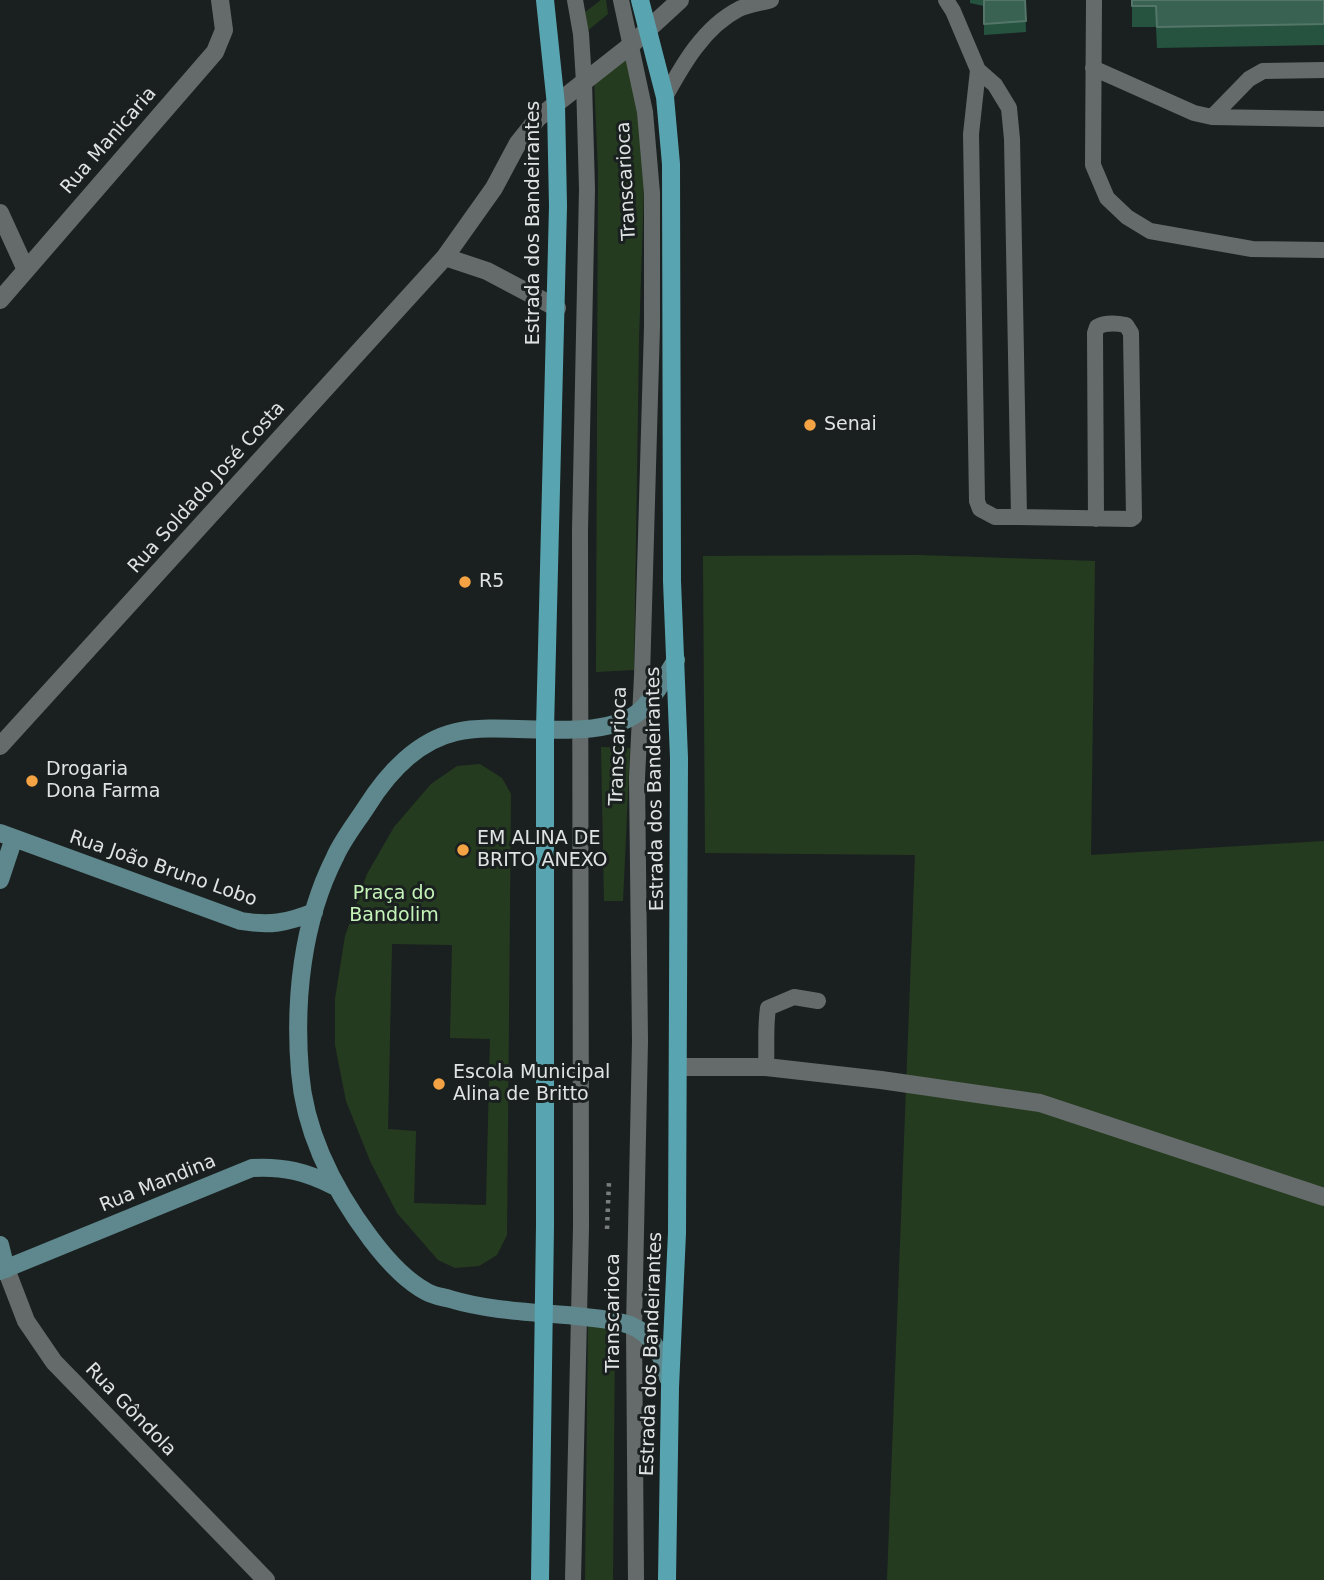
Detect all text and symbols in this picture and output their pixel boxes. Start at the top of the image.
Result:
street label: Rua Manicaria [56,83,162,199]
street label: Estrada dos Bandeirantes [523,101,545,345]
street label: Transcarioca [612,121,642,241]
street label: Rua Soldado José Costa [124,397,290,579]
place label: Senai [824,414,877,436]
marker: Senai [802,417,818,433]
place label: R5 [479,571,504,593]
marker: R5 [457,574,473,590]
street label: Estrada dos Bandeirantes [642,667,670,911]
street label: Transcarioca [606,686,632,806]
place label: Drogaria Dona Farma [46,759,160,803]
marker: Drogaria Dona Farma [24,773,40,789]
street label: Rua João Bruno Lobo [66,826,260,912]
place label: EM ALINA DE BRITO ANEXO [477,828,607,872]
marker: EM ALINA DE BRITO ANEXO [455,842,471,858]
park label: Praça do Bandolim [349,883,439,927]
place label: Escola Municipal Alina de Britto [453,1062,610,1106]
marker: Escola Municipal Alina de Britto [431,1076,447,1092]
street label: Rua Mandina [97,1150,219,1218]
street label: Estrada dos Bandeirantes [636,1231,668,1477]
street label: Transcarioca [603,1253,625,1373]
street label: Rua Gôndola [80,1359,180,1461]

